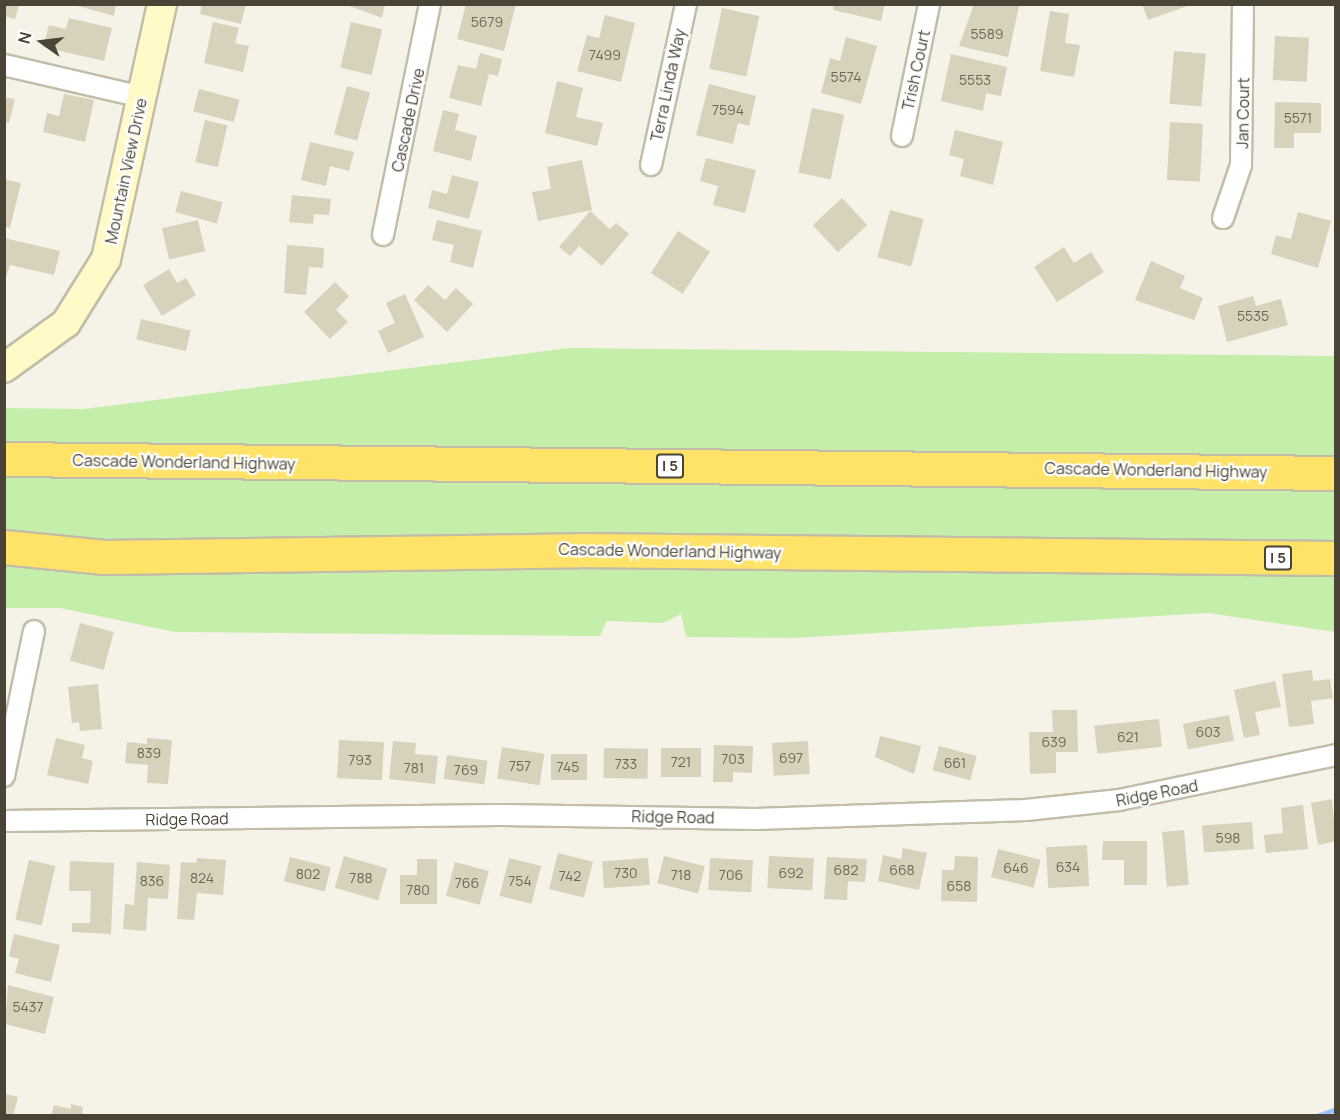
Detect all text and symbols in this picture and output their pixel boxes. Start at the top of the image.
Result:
north arrow [12,12,72,72]
house number: 5679 [471,14,503,30]
house number: 5589 [971,26,1003,42]
street label: Terra Linda Way [647,27,689,143]
street label: Trish Court [898,28,934,112]
text: N [12,29,37,46]
house number: 7499 [589,47,621,63]
street label: Cascade Drive [388,66,428,174]
house number: 5574 [831,69,861,85]
house number: 5553 [959,72,991,88]
street label: Jan Court [1233,77,1253,149]
street label: Mountain View Drive [101,96,151,246]
house number: 7594 [712,102,744,118]
house number: 5571 [1284,110,1312,126]
house number: 5535 [1237,308,1269,324]
street label: Cascade Wonderland Highway [72,450,296,474]
road number: I 5 [655,454,685,478]
street label: Cascade Wonderland Highway [1044,458,1268,482]
street label: Cascade Wonderland Highway [558,539,782,563]
road number: I 5 [1263,546,1293,570]
house number: 603 [1196,724,1220,740]
house number: 621 [1117,729,1139,745]
house number: 639 [1041,734,1067,750]
house number: 839 [137,745,161,761]
house number: 697 [779,750,803,766]
house number: 703 [721,751,745,767]
house number: 793 [348,752,372,768]
house number: 721 [671,754,691,770]
house number: 661 [944,755,966,771]
house number: 733 [615,756,637,772]
house number: 757 [509,758,531,774]
house number: 745 [557,759,579,775]
house number: 781 [404,760,424,776]
house number: 769 [454,762,478,778]
street label: Ridge Road [1114,776,1200,810]
street label: Ridge Road [631,807,715,827]
street label: Ridge Road [145,809,229,829]
house number: 598 [1216,830,1240,846]
house number: 634 [1056,859,1080,875]
house number: 646 [1003,860,1029,876]
house number: 682 [834,862,858,878]
house number: 668 [889,862,915,878]
house number: 730 [614,865,638,881]
house number: 692 [778,865,804,881]
house number: 802 [296,866,320,882]
house number: 718 [671,867,691,883]
house number: 706 [719,867,743,883]
house number: 742 [559,868,581,884]
house number: 824 [190,870,214,886]
house number: 788 [349,870,373,886]
house number: 836 [140,873,164,889]
house number: 754 [508,873,532,889]
house number: 766 [455,875,479,891]
house number: 658 [947,878,971,894]
house number: 780 [406,882,430,898]
house number: 5437 [12,999,44,1015]

